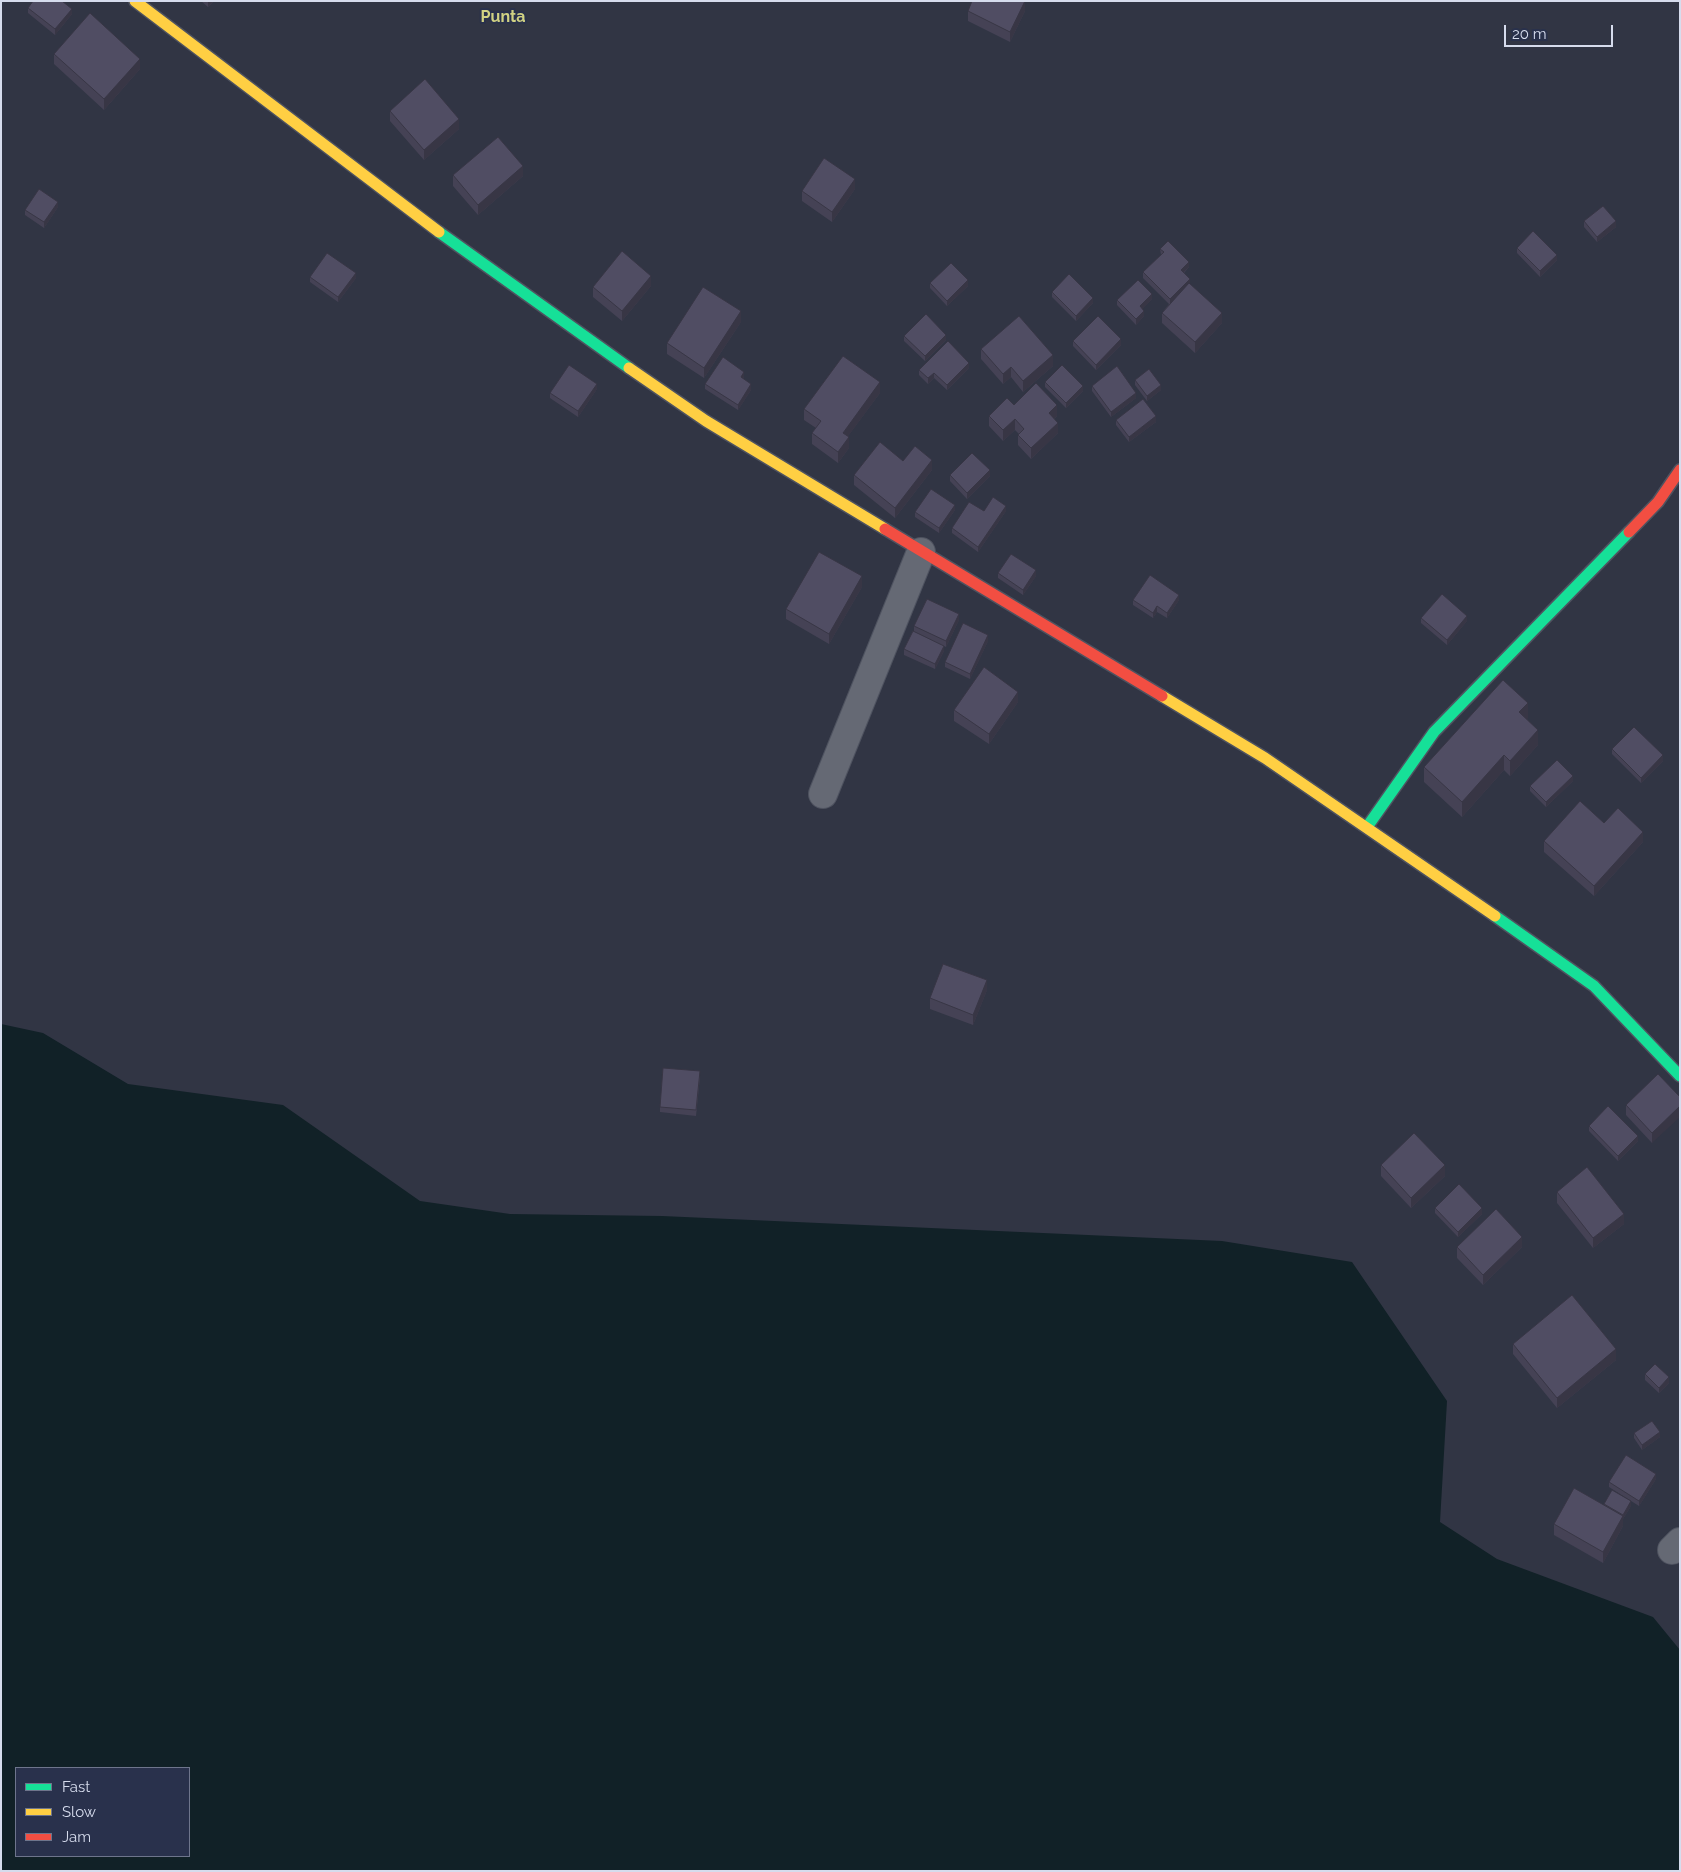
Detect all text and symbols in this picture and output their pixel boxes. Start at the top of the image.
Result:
district label: Punta [481,7,525,27]
scale bar [1506,15,1615,47]
text: 20 m [1512,25,1547,43]
legend [15,1767,190,1857]
text: Fast [62,1778,90,1796]
text: Slow [62,1803,96,1821]
text: Jam [62,1828,91,1846]

